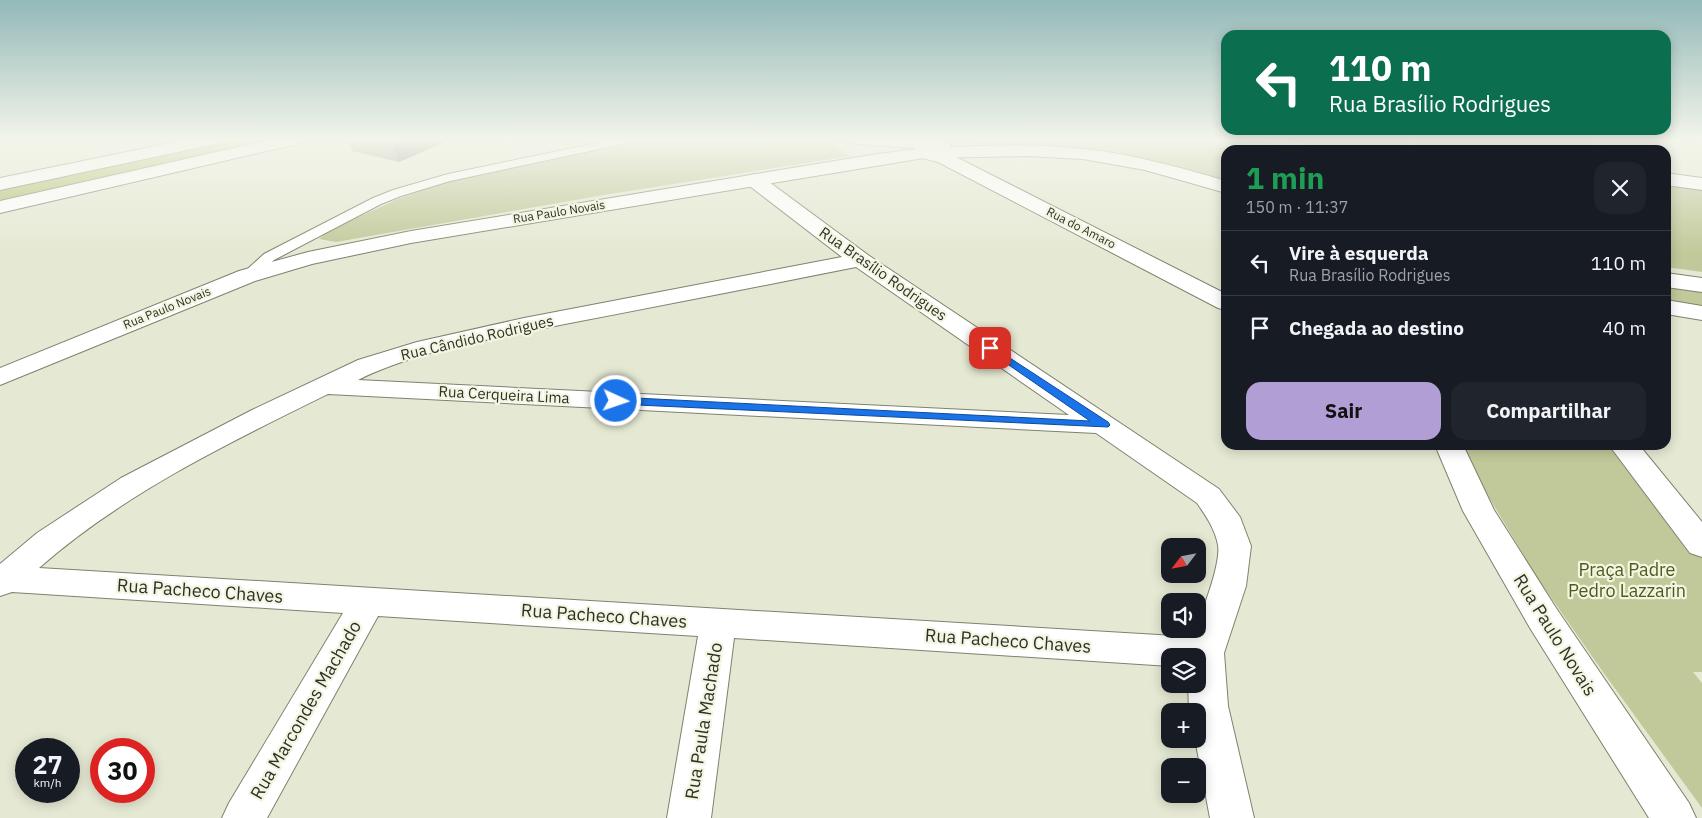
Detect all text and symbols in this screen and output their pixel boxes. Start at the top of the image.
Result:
text: 110 m [1329,45,1432,91]
icon: left [1246,50,1311,115]
text: Rua Brasílio Rodrigues [1329,89,1551,118]
text: 1 min [1246,158,1324,197]
button: close [1594,162,1646,214]
street label: Rua Paulo Novais [512,197,606,226]
text: 150 m · 11:37 [1246,197,1348,217]
street label: Rua do Amaro [1044,204,1119,252]
street label: Rua Brasílio Rodrigues [816,222,951,325]
text: Vire à esquerda [1289,241,1429,265]
icon: left [1246,249,1274,277]
text: 110 m [1591,251,1646,275]
text: Rua Brasílio Rodrigues [1289,265,1451,285]
street label: Rua Paulo Novais [121,283,213,332]
street label: Rua Cândido Rodrigues [399,311,555,364]
icon: arrive [1246,314,1274,342]
text: Chegada ao destino [1289,316,1464,340]
text: 40 m [1602,316,1646,340]
pin [969,327,1011,369]
icon: arrive [976,334,1004,362]
position arrow [589,374,641,426]
street label: Rua Cerqueira Lima [438,382,570,407]
button: Sair [1246,382,1441,440]
button: Compartilhar [1451,382,1646,440]
north arrow [1161,538,1206,582]
map controls [1161,538,1206,803]
park label: Praça Padre Pedro Lazzarin [1568,558,1686,602]
street label: Rua Paulo Novais [1509,569,1602,700]
street label: Rua Pacheco Chaves [116,573,284,608]
button: sound [1161,593,1206,638]
street label: Rua Pacheco Chaves [520,598,688,633]
street label: Rua Marcondes Machado [245,616,366,803]
street label: Rua Pacheco Chaves [924,623,1092,658]
street label: Rua Paula Machado [680,641,727,801]
button: layers [1161,648,1206,693]
button: + [1161,703,1206,748]
speed limit sign: 30 [90,738,155,803]
text: 27 [32,748,63,781]
button: − [1161,758,1206,803]
text: km/h [33,775,62,790]

